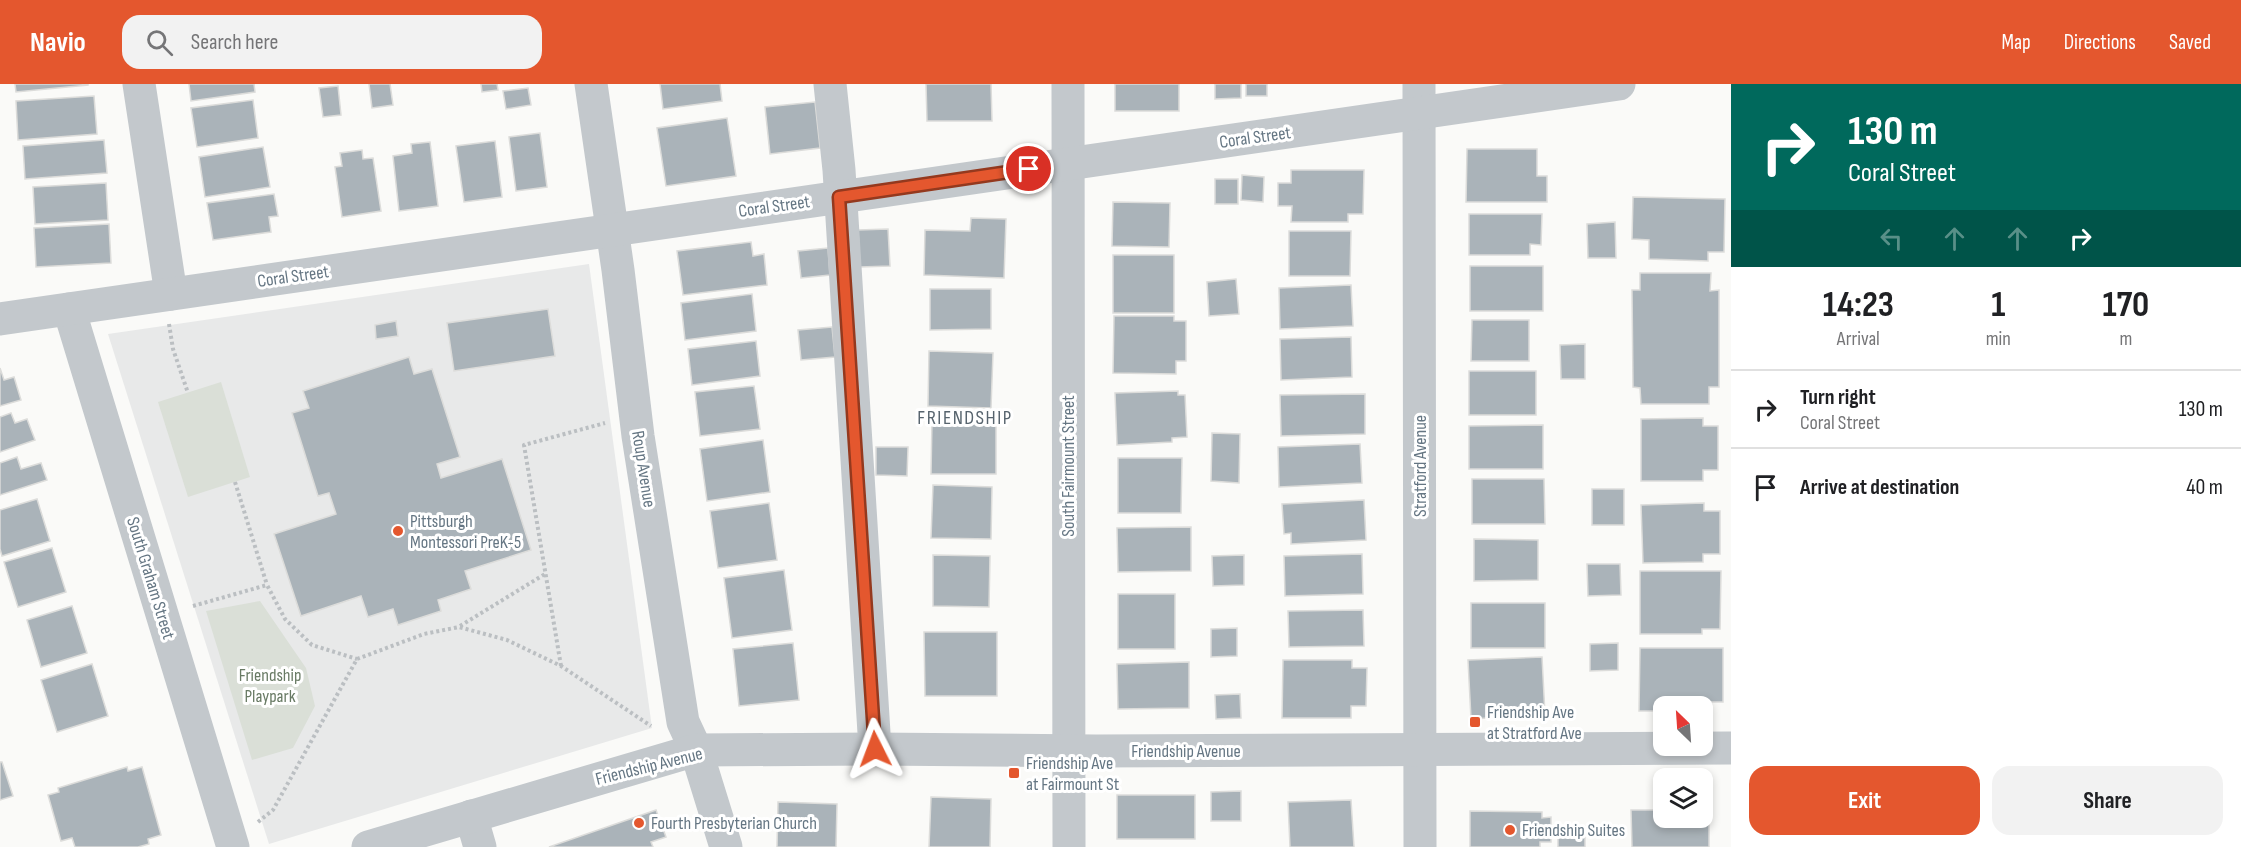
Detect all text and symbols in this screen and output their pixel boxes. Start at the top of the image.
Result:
search box [122,15,542,69]
text: Navio [30,26,86,59]
icon: search [143,26,176,59]
text: Search here [191,29,278,56]
text: Map [2001,30,2031,55]
text: Directions [2064,30,2136,55]
text: Saved [2169,30,2211,55]
text: 130 m [1848,106,1938,157]
icon: right [1749,108,1827,186]
street label: Coral Street [1218,122,1293,153]
pin [1003,143,1054,194]
icon: arrive [1012,152,1045,185]
text: Coral Street [1848,157,1956,189]
street label: Coral Street [737,191,812,222]
icon: left [1875,222,1908,255]
icon: ahead [1938,222,1971,255]
icon: ahead [2001,222,2034,255]
icon: right [2064,222,2097,255]
street label: Coral Street [256,261,331,292]
text: 14:23 [1823,284,1894,327]
text: 1 [1991,284,2005,327]
text: 170 [2103,284,2149,327]
text: Arrival [1837,327,1880,351]
text: min [1986,327,2011,351]
text: m [2119,327,2132,351]
text: Turn right [1800,384,1876,411]
icon: right [1749,393,1782,426]
street label: South Fairmount Street [1058,395,1079,537]
text: 130 m [2179,396,2223,423]
district label: FRIENDSHIP [917,406,1013,430]
text: Coral Street [1800,411,1880,435]
street label: Stratford Avenue [1410,415,1431,517]
street label: Roup Avenue [627,429,660,509]
icon: arrive [1749,471,1782,504]
text: Arrive at destination [1800,474,1959,501]
text: 40 m [2186,474,2223,501]
place label: Pittsburgh Montessori PreK-5 [410,511,521,553]
street label: South Graham Street [122,515,179,642]
marker: Pittsburgh Montessori PreK-5 [391,524,405,538]
park label: Friendship Playpark [239,665,301,707]
north arrow [1653,696,1713,756]
map controls [1653,696,1713,828]
place label: Friendship Ave at Stratford Ave [1487,702,1582,744]
marker: Friendship Ave at Stratford Ave [1468,715,1482,729]
position arrow [843,717,907,781]
street label: Friendship Avenue [1131,741,1241,762]
street label: Friendship Avenue [593,743,705,790]
place label: Friendship Ave at Fairmount St [1026,753,1120,795]
marker: Friendship Ave at Fairmount St [1007,766,1021,780]
button: Exit [1749,766,1980,835]
button: Share [1992,766,2223,835]
button: layers [1653,768,1713,828]
place label: Fourth Presbyterian Church [651,813,817,834]
marker: Fourth Presbyterian Church [632,816,646,830]
place label: Friendship Suites [1522,820,1625,841]
marker: Friendship Suites [1503,823,1517,837]

